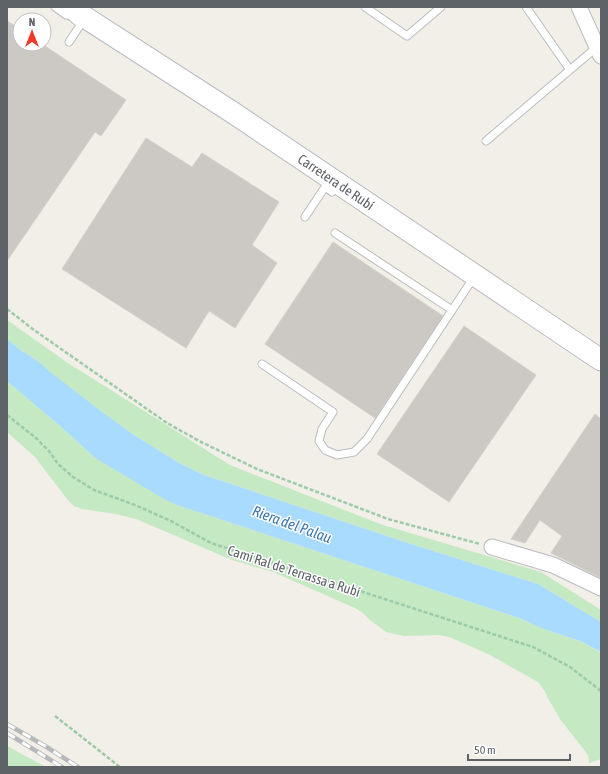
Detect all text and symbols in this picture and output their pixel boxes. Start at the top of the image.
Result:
north arrow [12,12,52,52]
text: N [29,16,35,28]
street label: Carretera de Rubí [295,151,377,213]
water label: Riera del Palau [250,502,334,546]
street label: Camí Ral de Terrassa a Rubí [226,542,362,600]
scale bar [468,736,570,762]
text: 50 m [474,743,496,757]

